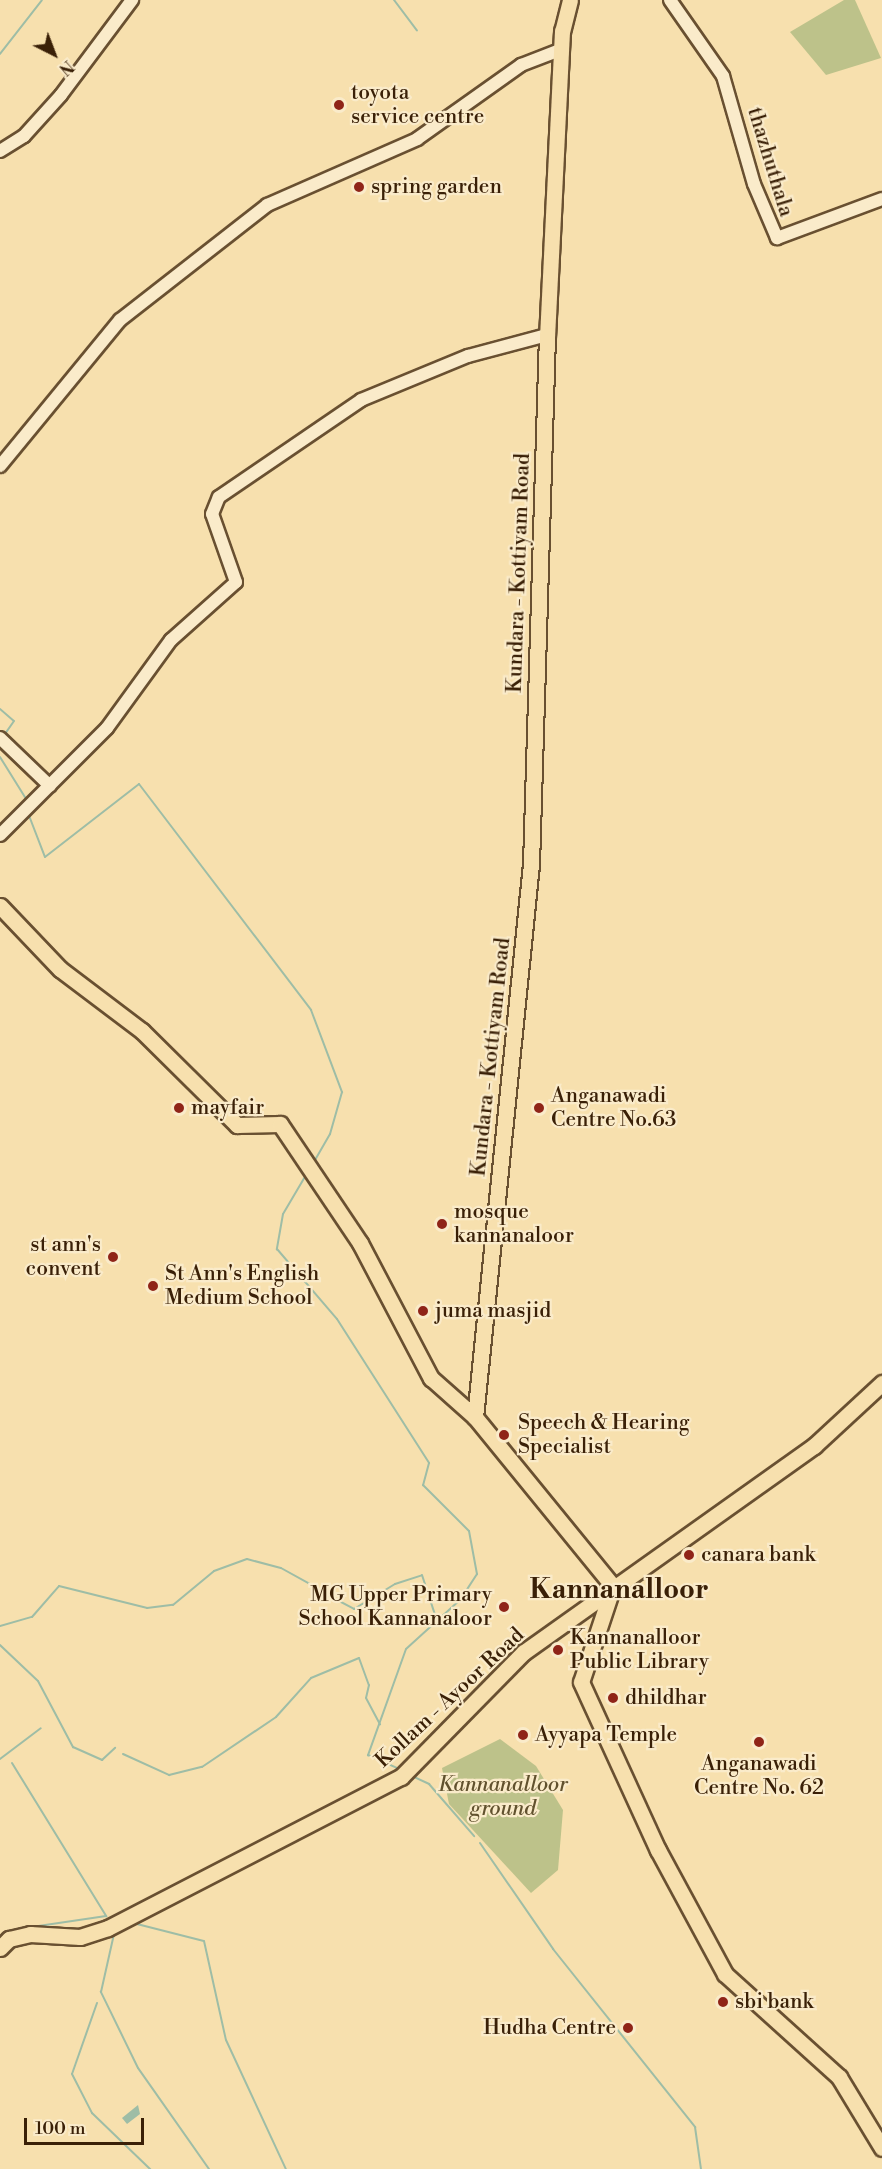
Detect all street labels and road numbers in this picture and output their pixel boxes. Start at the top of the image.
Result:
street label: thazhuthala [741,104,799,220]
street label: Kundara - Kottiyam Road [502,453,536,693]
street label: Kundara - Kottiyam Road [466,936,516,1178]
street label: Kollam - Ayoor Road [370,1623,530,1773]

